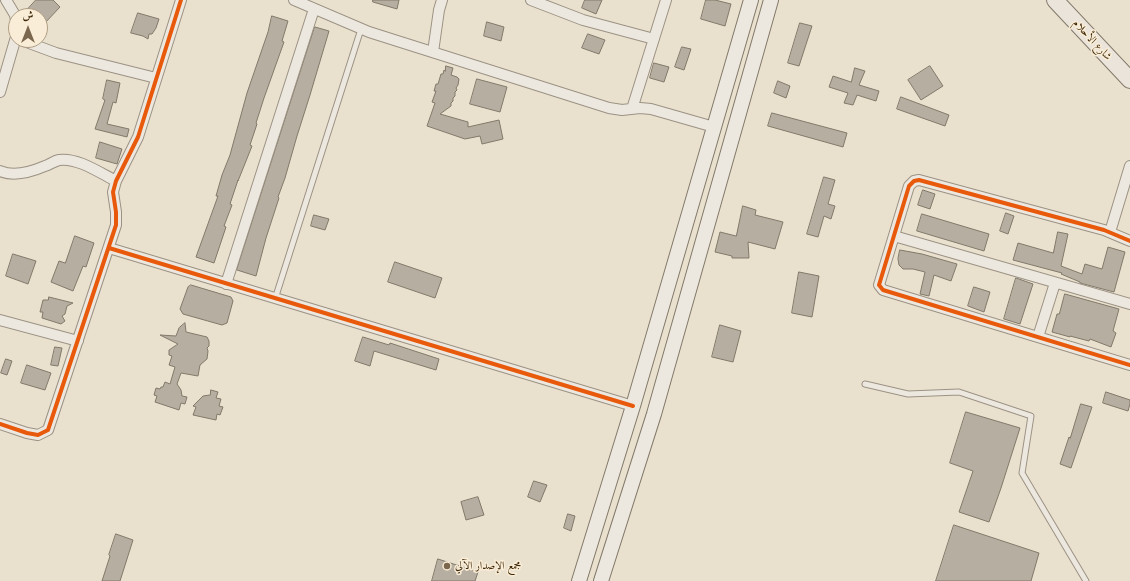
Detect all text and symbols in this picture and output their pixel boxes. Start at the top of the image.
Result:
north arrow [8,8,48,48]
text: ش [23,11,33,22]
street label: شارع الأحلام [1070,17,1114,63]
place label: مجمع الإصدار الآلي [455,559,521,573]
marker: مجمع الإصدار الآلي [442,561,452,571]

